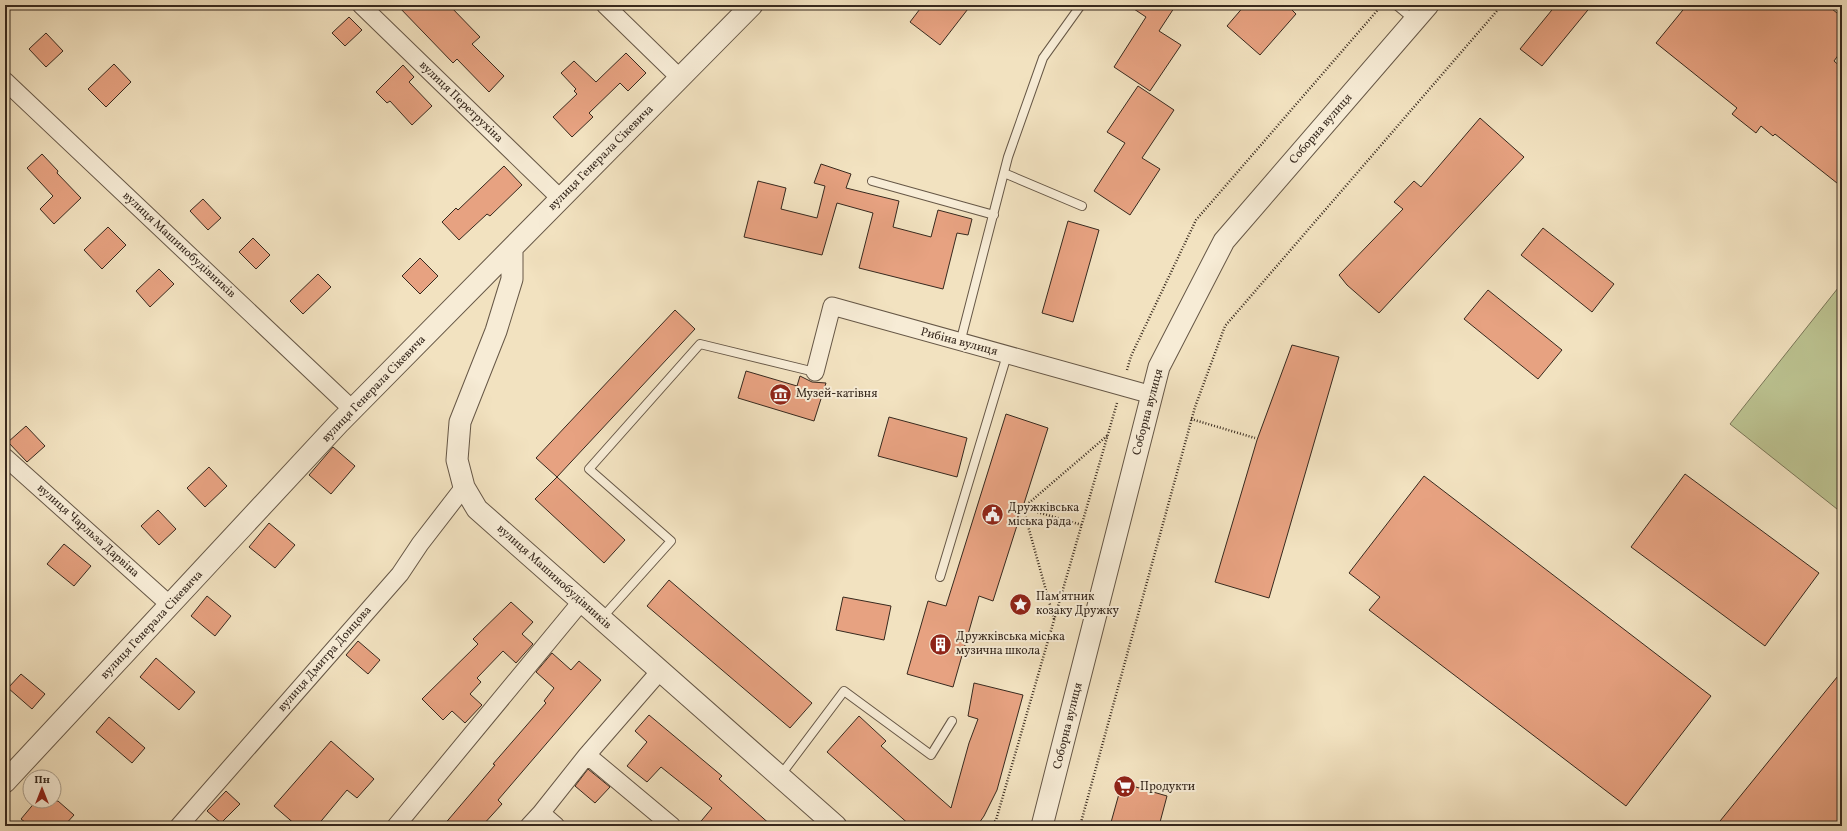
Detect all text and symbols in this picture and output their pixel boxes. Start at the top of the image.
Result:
street label: вулиця Перетрухіна [415,58,507,146]
street label: Соборна вулиця [1286,90,1356,168]
street label: вулиця Генерала Сікевича [545,102,657,214]
street label: вулиця Машинобудівників [119,188,239,302]
street label: Рибіна вулиця [919,324,999,360]
street label: вулиця Генерала Сікевича [319,332,430,446]
street label: Соборна вулиця [1129,367,1167,457]
museum icon: Музей-катівня [768,381,794,407]
place label: Музей-катівня [796,386,877,402]
street label: вулиця Чарльза Дарвіна [33,481,143,581]
place label: Дружківська міська рада [1008,500,1079,530]
public building icon: Дружківська міська рада [979,502,1005,528]
street label: вулиця Машинобудівників [493,521,615,633]
street label: вулиця Генерала Сікевича [97,567,207,683]
place label: Пам'ятник козаку Дружку [1036,589,1119,619]
place icon: Пам'ятник козаку Дружку [1008,591,1034,617]
street label: вулиця Дмитра Донцова [275,603,375,715]
place label: Дружківська міська музична школа [956,629,1065,659]
building icon: Дружківська міська музична школа [928,631,954,657]
street label: Соборна вулиця [1049,681,1087,771]
north arrow [22,769,62,809]
text: Пн [34,773,50,788]
supermarket icon: Продукти [1111,774,1137,800]
place label: Продукти [1140,779,1195,795]

